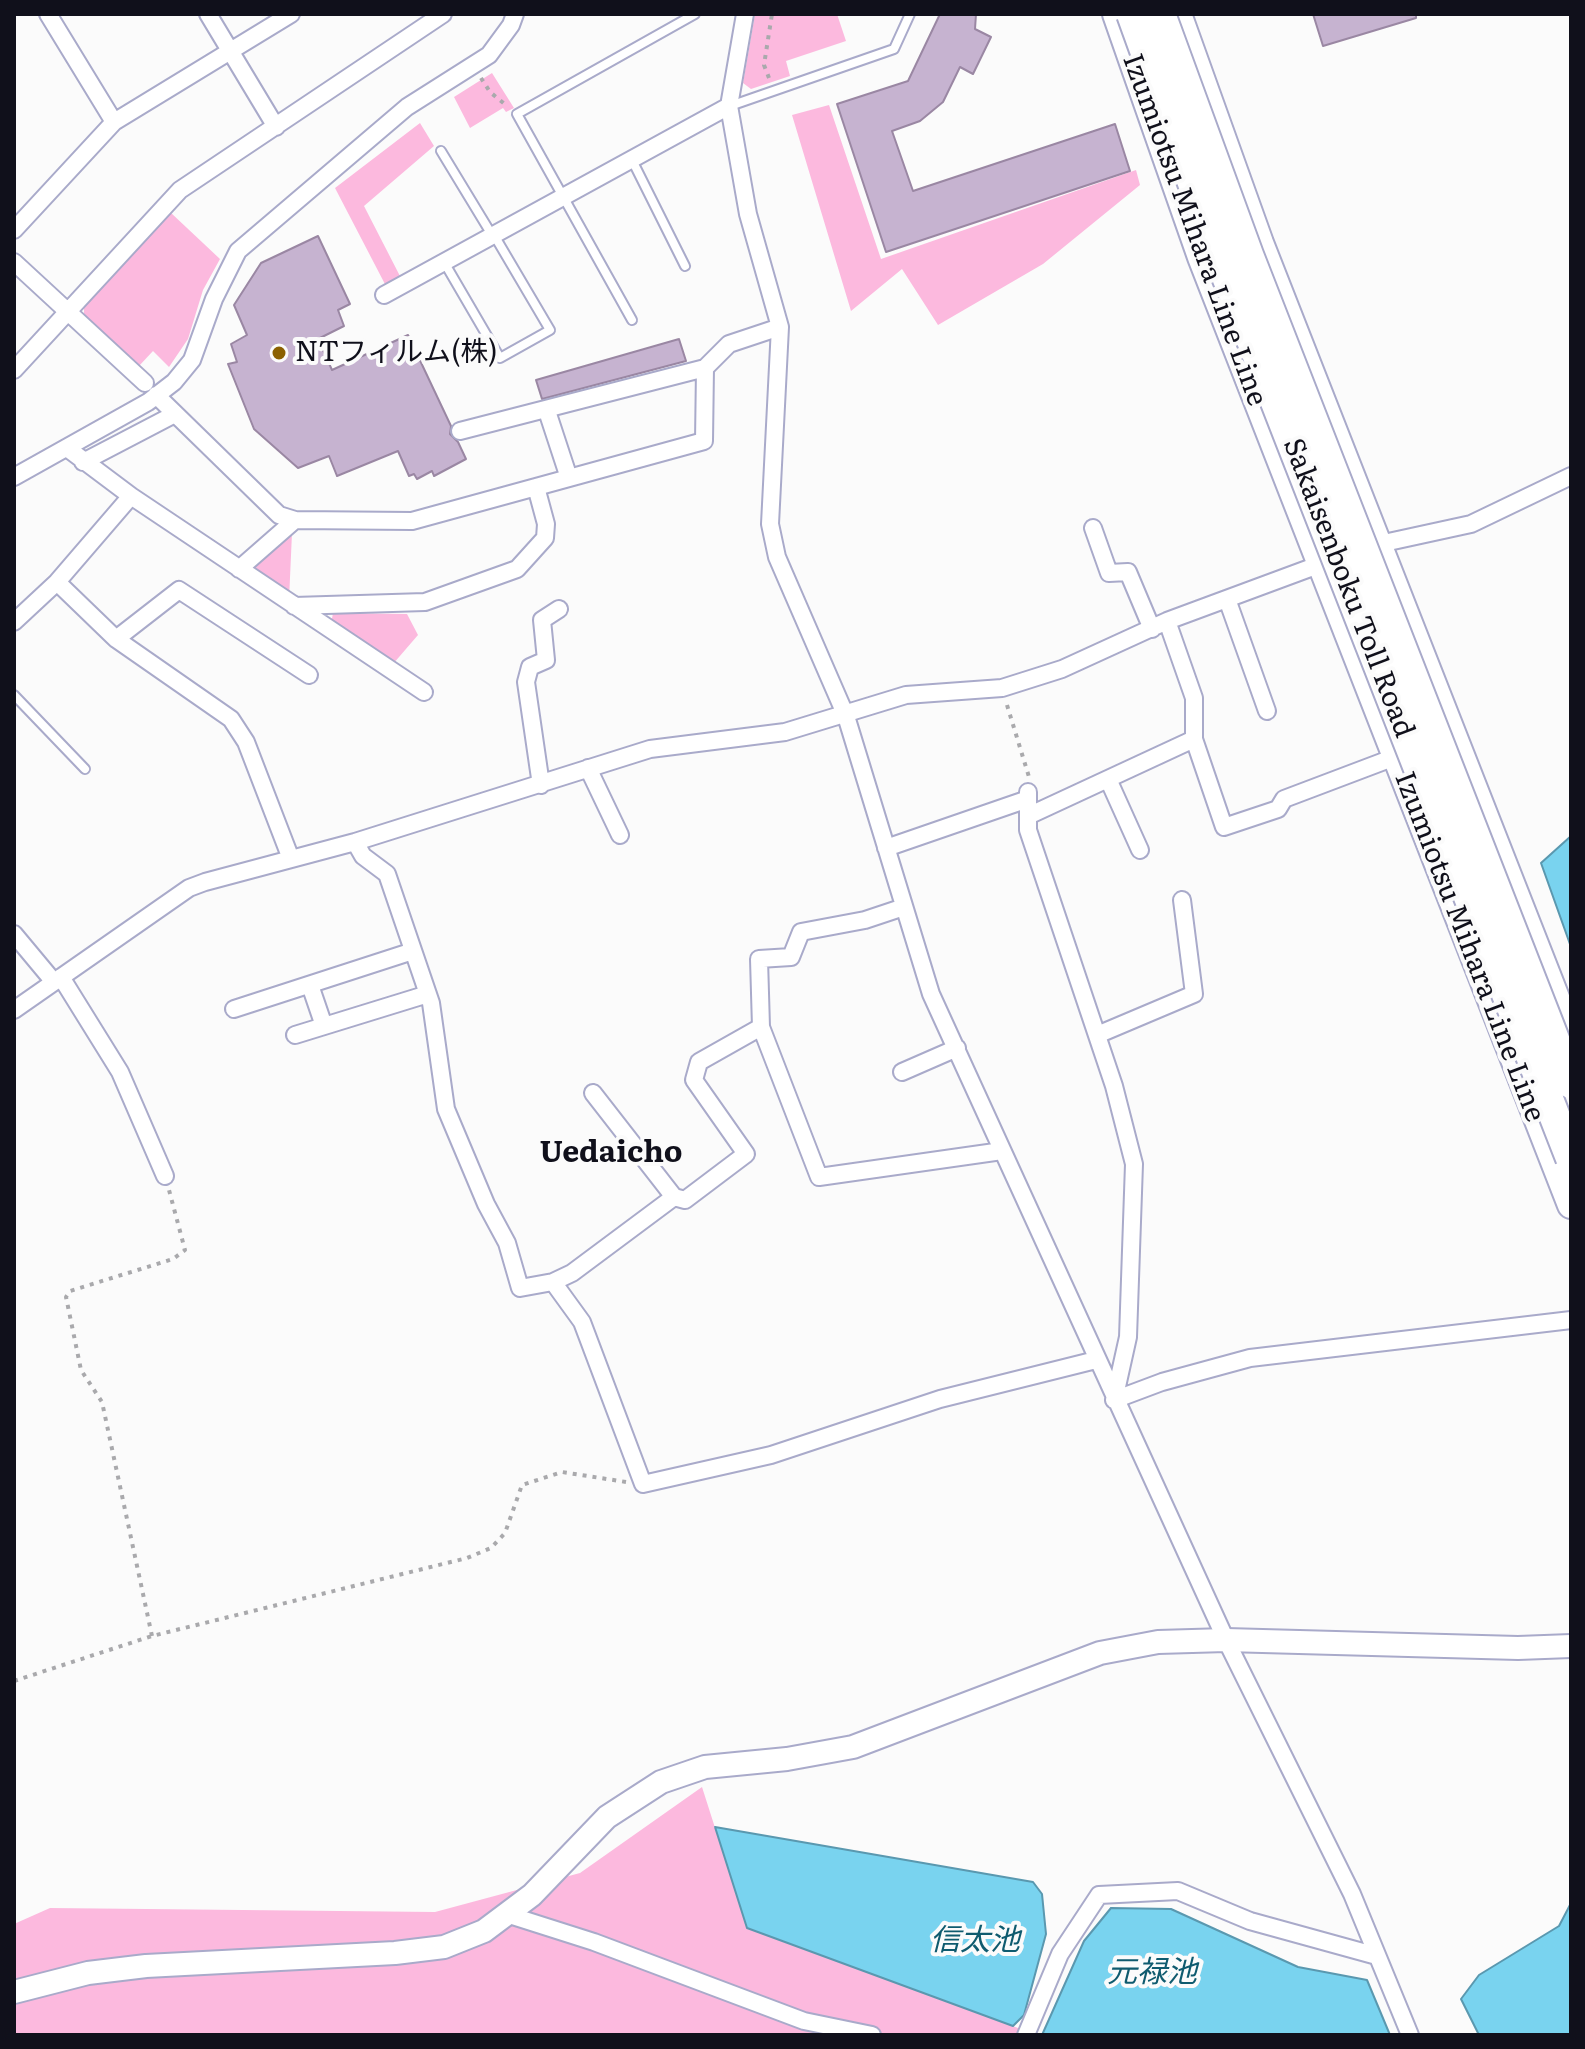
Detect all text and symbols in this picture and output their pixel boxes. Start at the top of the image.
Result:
street label: Izumiotsu Mihara Line Line [1115,49,1273,411]
place label: NTフィルム(株) [295,336,498,370]
marker: NTフィルム(株) [270,344,288,362]
street label: Sakaisenboku Toll Road [1275,434,1421,742]
street label: Izumiotsu Mihara Line Line [1387,767,1551,1127]
district label: Uedaicho [540,1135,682,1171]
water label: 信太池 [930,1923,1020,1959]
water label: 元禄池 [1107,1955,1197,1991]

